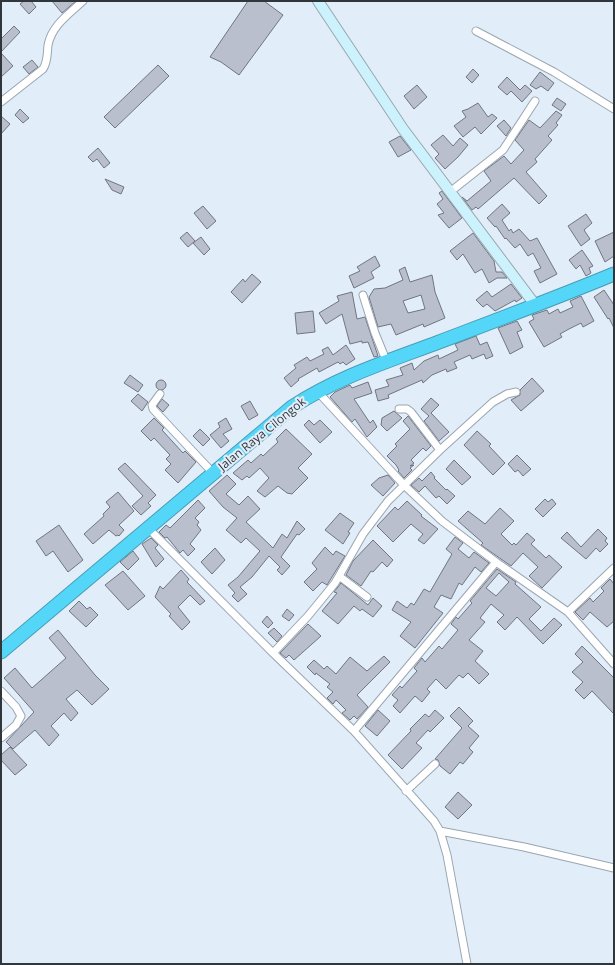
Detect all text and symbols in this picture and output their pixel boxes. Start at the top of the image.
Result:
street label: Jalan Raya Cilongok [214,393,310,475]

